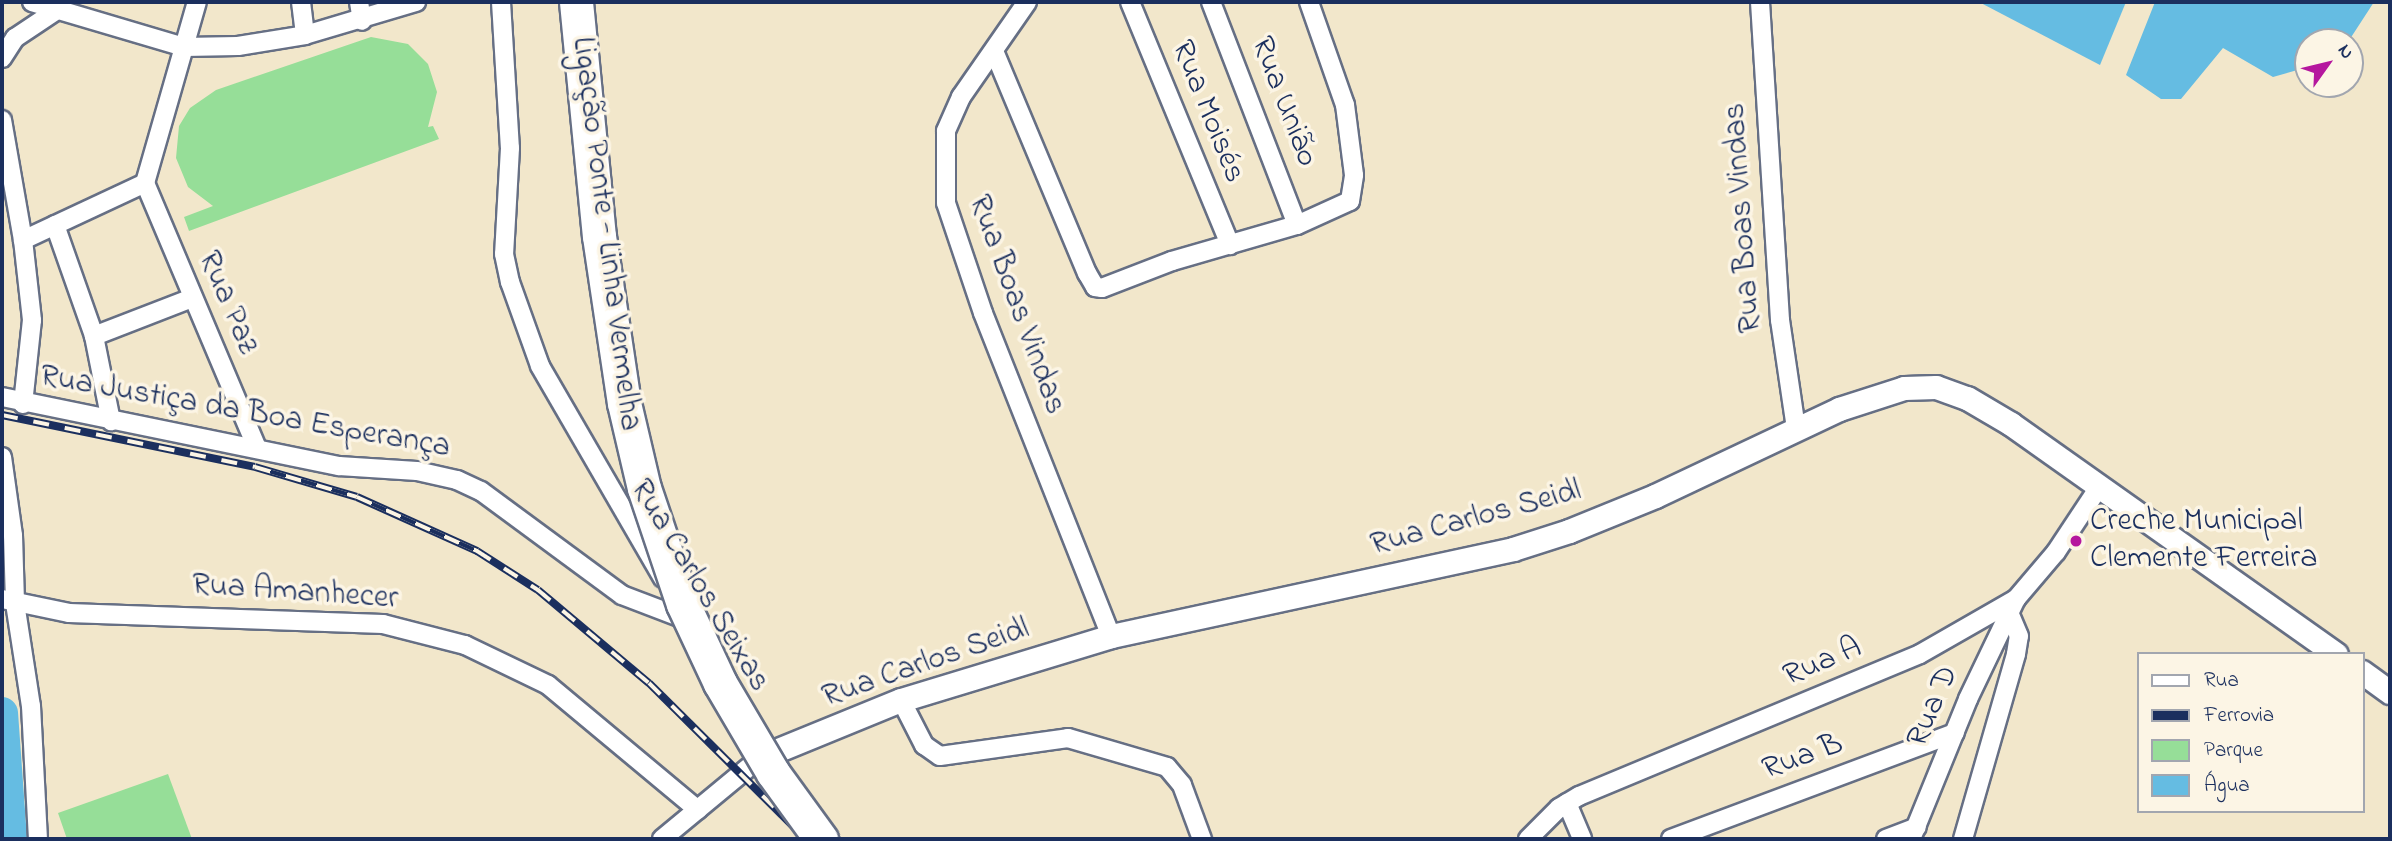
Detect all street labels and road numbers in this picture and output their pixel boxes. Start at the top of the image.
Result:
street label: Rua União [1241,32,1325,172]
street label: Ligação Ponte - Linha Vermelha [562,35,648,433]
street label: Rua Moisés [1161,35,1253,189]
street label: Rua Boas Vindas [1717,102,1771,334]
street label: Rua Boas Vindas [959,190,1073,420]
street label: Rua Paz [188,246,266,360]
street label: Rua Justiça da Boa Esperança [37,358,453,468]
street label: Rua Carlos Seidl [1367,472,1585,566]
street label: Rua Carlos Seixas [621,473,777,699]
street label: Rua Amanhecer [191,567,399,619]
street label: Rua Carlos Seidl [818,611,1034,717]
street label: Rua A [1778,630,1868,696]
street label: Rua D [1900,661,1968,753]
street label: Rua B [1758,726,1848,790]

